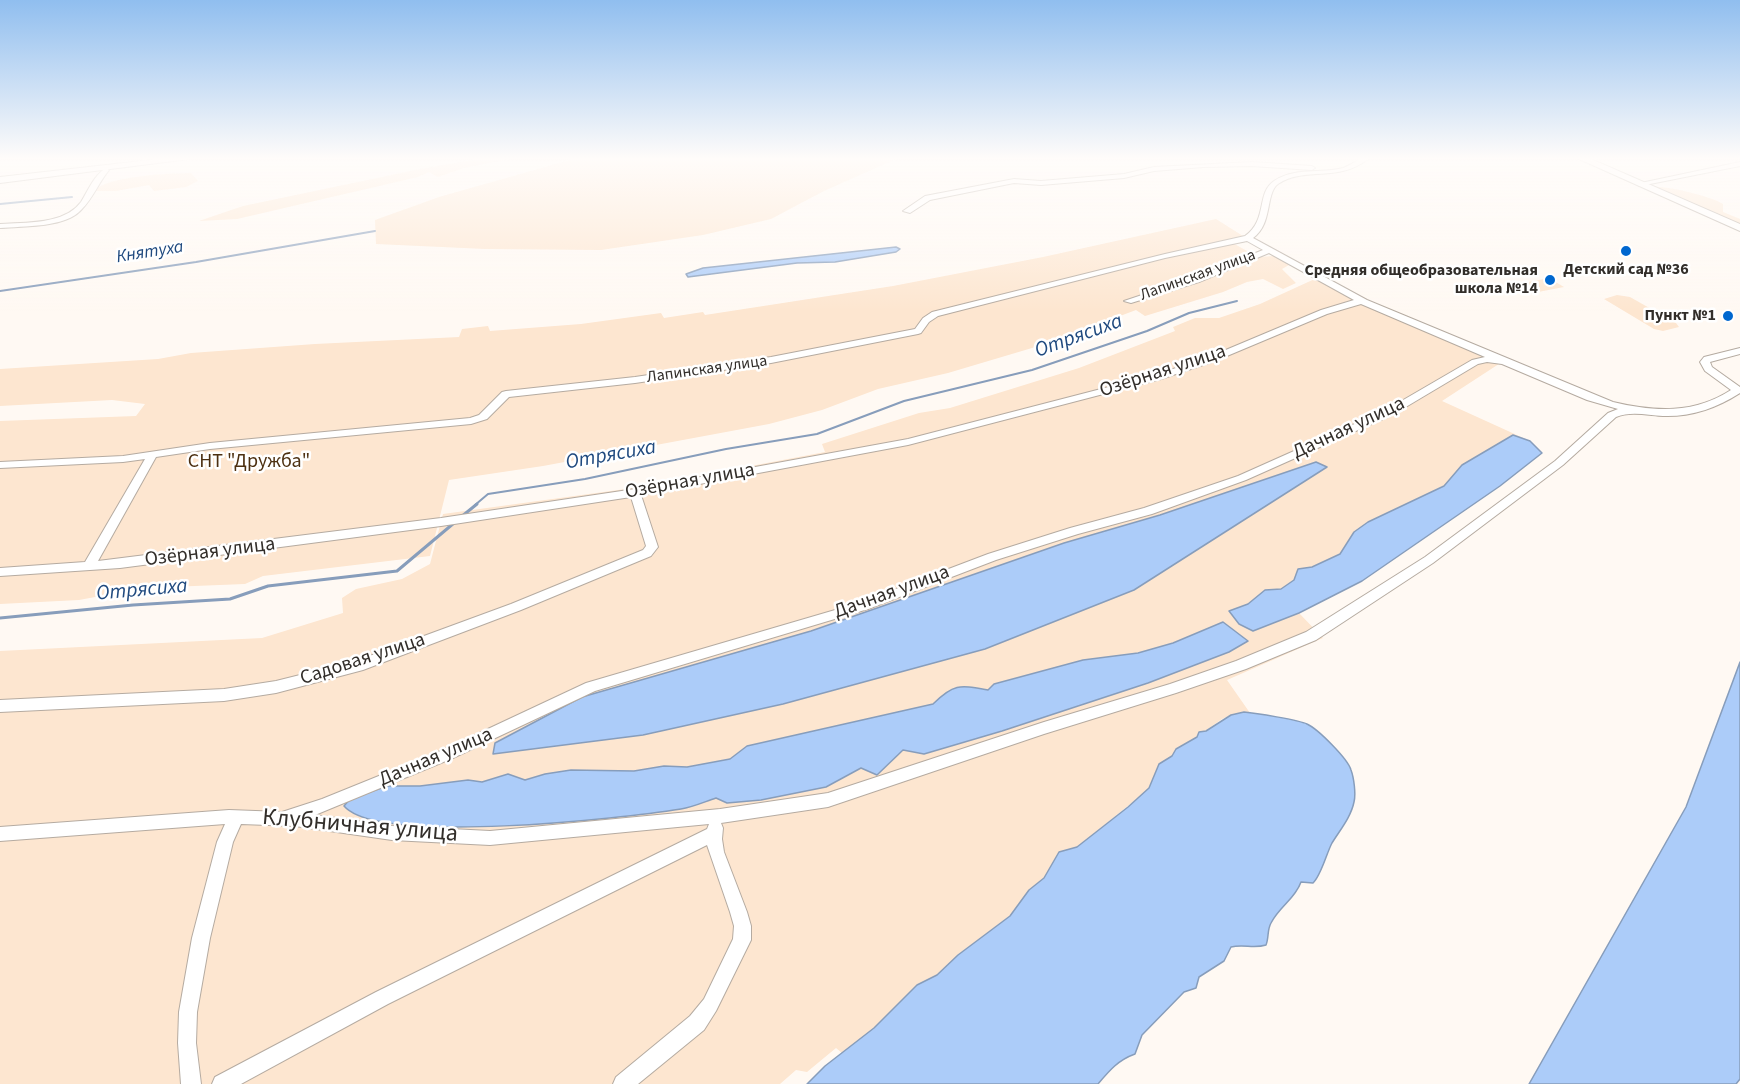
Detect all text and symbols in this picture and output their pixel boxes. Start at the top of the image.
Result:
water label: Княтуха [115,237,185,269]
marker: Детский сад №36 [1619,244,1633,258]
street label: Лапинская улица [1138,246,1258,306]
place label: Детский сад №36 [1563,260,1689,280]
place label: Средняя общеобразовательная школа №14 [1304,261,1538,299]
marker: Средняя общеобразовательная школа №14 [1543,273,1557,287]
place label: Пункт №1 [1644,306,1716,326]
marker: Пункт №1 [1721,309,1735,323]
water label: Отрясиха [1032,310,1126,364]
street label: Озёрная улица [1097,340,1229,404]
street label: Лапинская улица [645,352,769,388]
street label: Дачная улица [1289,392,1409,466]
water label: Отрясиха [564,436,658,476]
park label: СНТ "Дружба" [188,451,310,475]
street label: Озёрная улица [623,459,757,505]
street label: Озёрная улица [143,533,277,573]
street label: Дачная улица [831,561,953,625]
water label: Отрясиха [95,574,189,608]
street label: Садовая улица [297,629,429,691]
street label: Дачная улица [375,723,497,793]
street label: Клубничная улица [261,804,459,850]

